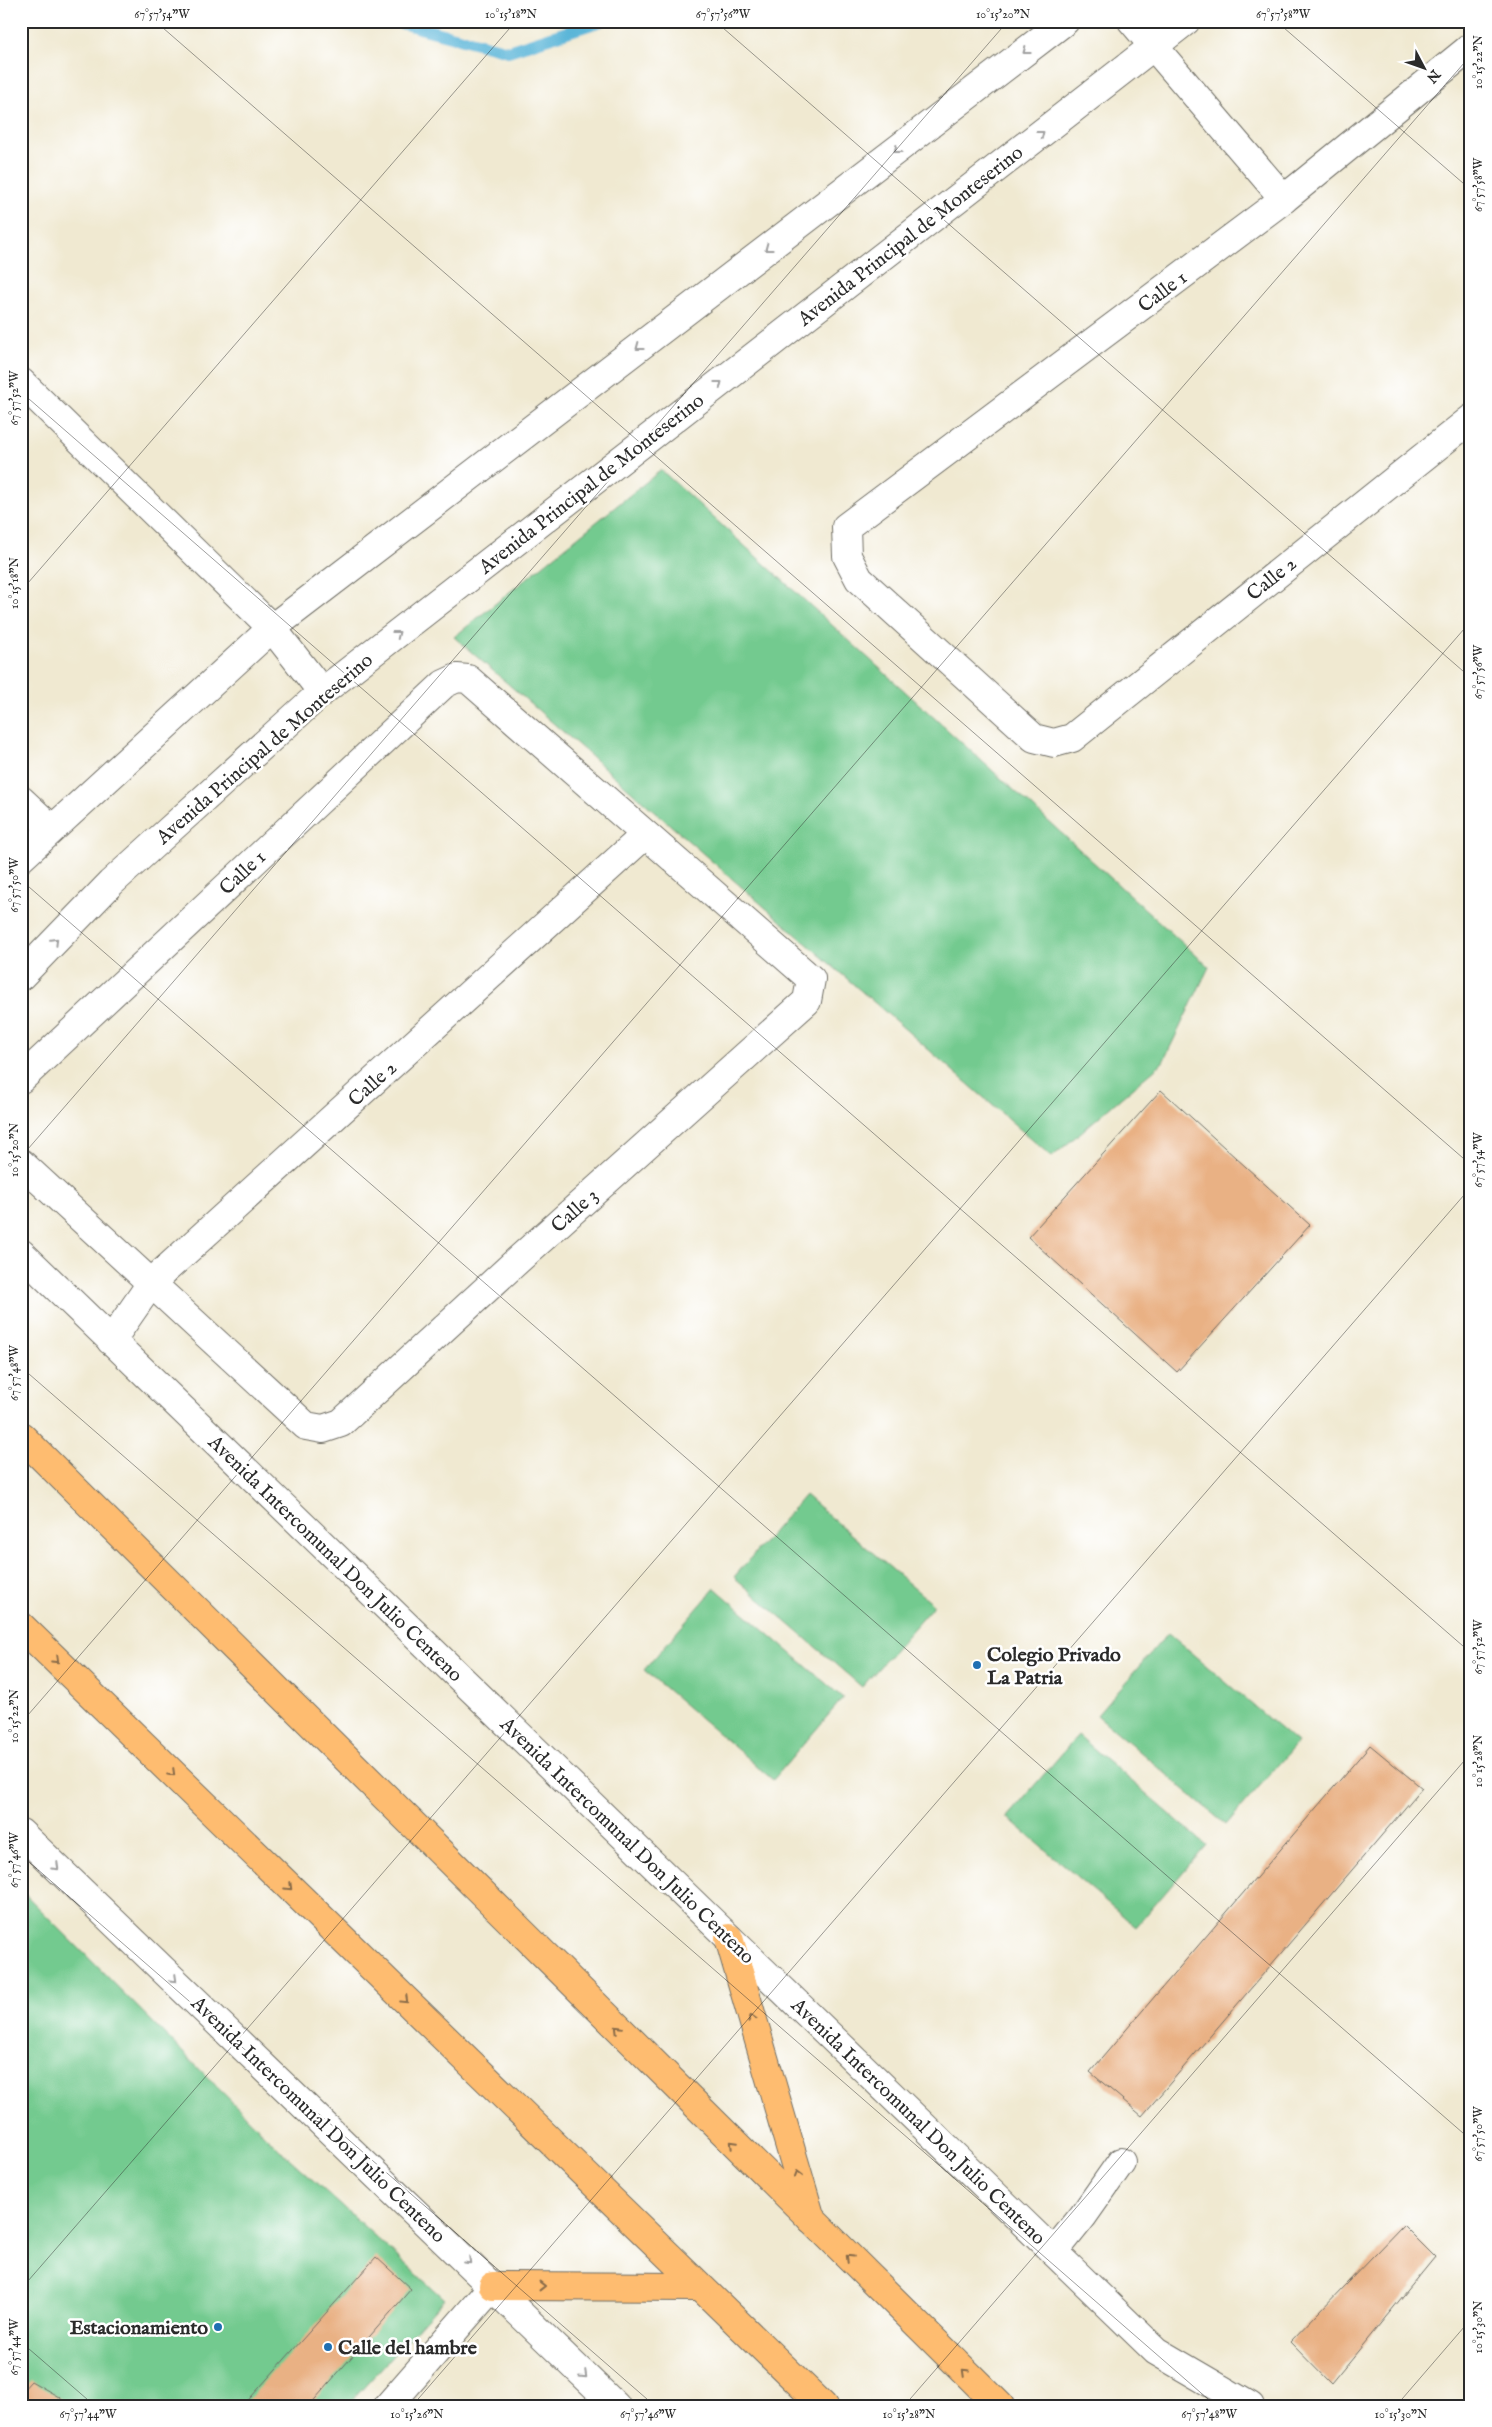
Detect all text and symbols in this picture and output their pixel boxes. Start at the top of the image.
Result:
text: 67°57'54"W [134,7,190,22]
text: 10°15'18"N [485,7,537,22]
text: 67°57'56"W [696,7,751,22]
text: 10°15'20"N [976,7,1031,22]
text: 67°57'58"W [1256,7,1311,22]
text: 10°15'22"N [1471,34,1486,89]
north arrow [1400,42,1450,92]
one-way arrow [1023,45,1032,54]
text: N [1422,65,1444,86]
one-way arrow [1035,131,1044,139]
street label: Avenida Principal de Monteserino [792,140,1029,333]
one-way arrow [894,144,903,152]
text: 67°57'58"W [1471,157,1486,212]
one-way arrow [765,243,774,251]
street label: Calle 1 [1133,266,1192,319]
one-way arrow [635,341,645,350]
text: 67°57'52"W [7,370,22,426]
one-way arrow [713,381,722,389]
street label: Avenida Principal de Monteserino [473,388,710,581]
street label: Calle 2 [1242,552,1302,607]
text: 10°15'18"N [7,557,22,609]
one-way arrow [391,631,400,639]
text: 67°57'56"W [1471,644,1486,699]
street label: Avenida Principal de Monteserino [151,648,379,851]
street label: Calle 1 [214,845,272,901]
text: 67°57'50"W [7,857,22,913]
one-way arrow [49,937,58,946]
street label: Calle 2 [344,1056,402,1112]
text: 10°15'20"N [7,1122,22,1177]
text: 67°57'54"W [1471,1132,1486,1188]
street label: Calle 3 [546,1183,604,1239]
text: 67°57'48"W [7,1345,22,1401]
street label: Avenida Intercomunal Don Julio Centeno [202,1430,468,1688]
text: 67°57'52"W [1471,1619,1486,1675]
place label: Colegio Privado La Patria [987,1643,1121,1691]
one-way arrow [50,1654,59,1663]
marker: Colegio Privado La Patria [971,1659,983,1671]
text: 10°15'22"N [7,1688,22,1743]
street label: Avenida Intercomunal Don Julio Centeno [494,1712,760,1970]
text: 10°15'28"N [1471,1734,1486,1787]
one-way arrow [167,1768,176,1777]
text: 67°57'46"W [7,1831,22,1888]
one-way arrow [51,1861,60,1870]
one-way arrow [283,1881,292,1890]
one-way arrow [168,1973,177,1982]
street label: Avenida Intercomunal Don Julio Centeno [185,1991,451,2249]
street label: Avenida Intercomunal Don Julio Centeno [785,1993,1051,2251]
one-way arrow [399,1995,408,2004]
one-way arrow [748,2014,758,2023]
one-way arrow [615,2026,624,2035]
text: 67°57'50"W [1471,2106,1486,2162]
one-way arrow [730,2140,739,2149]
one-way arrow [793,2170,803,2179]
one-way arrow [462,2255,471,2264]
one-way arrow [846,2255,855,2264]
one-way arrow [538,2281,546,2291]
text: 10°15'30"N [1471,2300,1486,2353]
place label: Estacionamiento [70,2316,208,2341]
text: 67°57'44"W [7,2318,22,2375]
marker: Estacionamiento [212,2321,224,2333]
place label: Calle del hambre [338,2336,478,2361]
marker: Calle del hambre [322,2341,334,2353]
one-way arrow [578,2369,587,2378]
one-way arrow [962,2369,971,2378]
text: 67°57'44"W [60,2407,117,2422]
text: 10°15'26"N [390,2407,444,2422]
text: 67°57'46"W [620,2407,677,2422]
text: 10°15'28"N [883,2407,936,2422]
text: 67°57'48"W [1181,2407,1237,2422]
text: 10°15'30"N [1375,2407,1428,2422]

